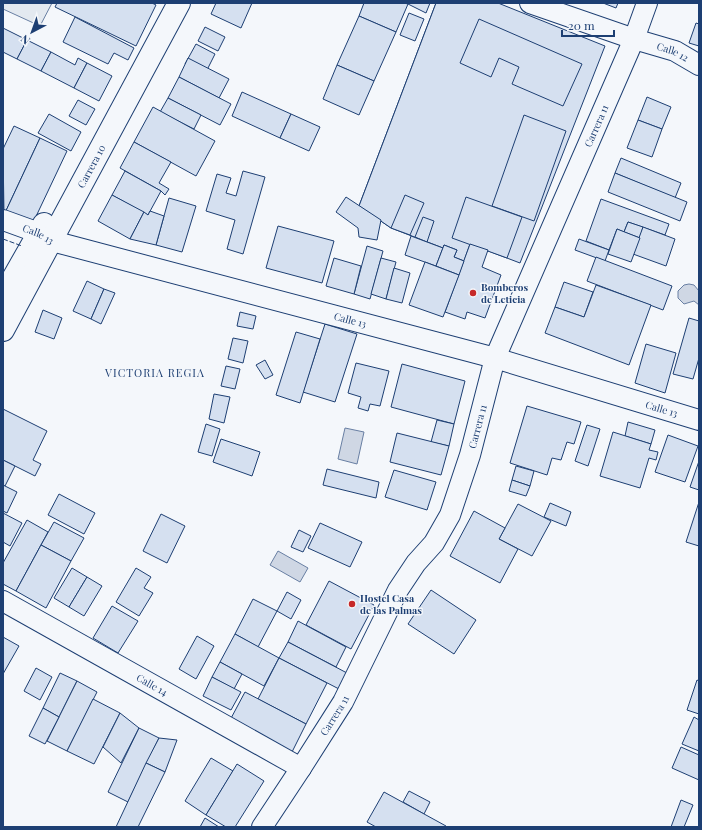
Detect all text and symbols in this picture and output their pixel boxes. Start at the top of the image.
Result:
north arrow [12,12,52,52]
scale bar [562,12,614,38]
text: 20 m [568,17,595,33]
text: N [17,32,33,48]
street label: Calle 12 [655,39,692,65]
street label: Carrera 11 [581,102,612,149]
street label: Carrera 10 [74,142,108,190]
street label: Calle 13 [21,221,57,248]
place label: Bomberos de Leticia [481,280,528,306]
marker: Bomberos de Leticia [468,288,478,298]
street label: Calle 13 [332,309,369,331]
district label: VICTORIA REGIA [104,365,205,380]
street label: Calle 13 [644,397,680,420]
street label: Carrera 11 [465,403,490,450]
place label: Hostel Casa de las Palmas [360,591,422,617]
marker: Hostel Casa de las Palmas [347,599,357,609]
street label: Calle 14 [134,670,170,699]
street label: Carrera 11 [316,693,352,738]

